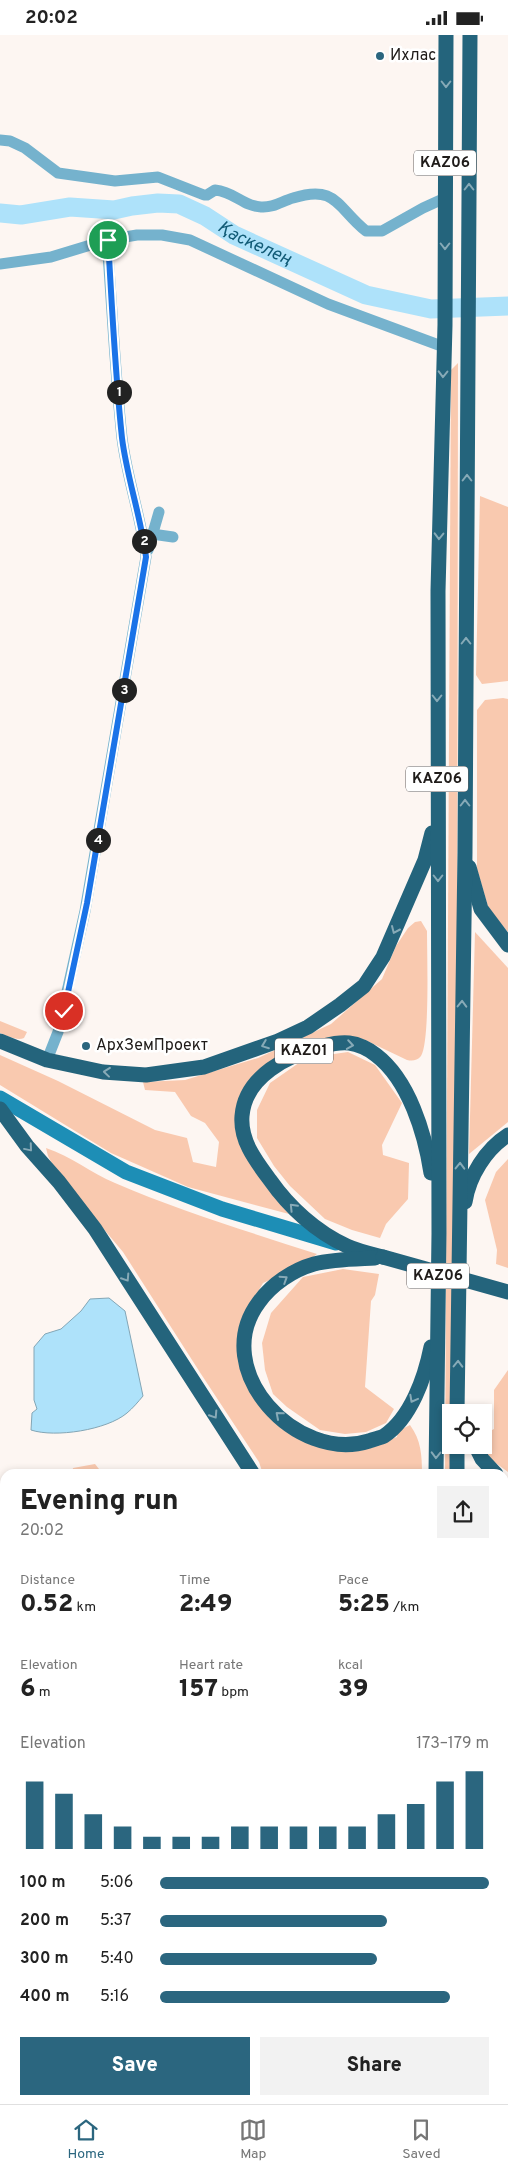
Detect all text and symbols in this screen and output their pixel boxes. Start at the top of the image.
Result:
text: 20:02 [25,6,78,30]
place label: Ихлас [390,46,436,66]
marker: Ихлас [374,50,386,62]
one-way arrow [441,80,451,88]
road number: KАZ06 [414,151,476,175]
one-way arrow [464,183,474,190]
water label: Қаскелең [213,216,295,271]
pin [87,219,129,261]
icon: arrive [94,226,122,254]
one-way arrow [440,242,450,250]
one-way arrow [438,370,448,378]
pin: 1 [106,379,132,405]
text: 1 [117,384,122,401]
one-way arrow [462,474,472,482]
pin: 2 [132,529,156,553]
one-way arrow [434,532,444,540]
text: 2 [140,533,149,550]
one-way arrow [461,637,471,644]
pin: 3 [112,677,136,703]
text: 3 [120,682,129,699]
one-way arrow [432,695,442,703]
road number: KАZ06 [406,767,468,791]
one-way arrow [460,799,470,807]
pin: 4 [86,827,110,853]
text: 4 [94,832,103,849]
one-way arrow [433,875,443,883]
one-way arrow [391,925,402,934]
pin [43,990,85,1032]
icon: check [50,997,78,1025]
one-way arrow [457,1000,468,1008]
place label: АрхЗемПроект [96,1036,208,1056]
one-way arrow [261,1039,270,1049]
road number: KАZ01 [275,1039,333,1063]
one-way arrow [346,1039,355,1049]
marker: АрхЗемПроект [80,1040,92,1052]
one-way arrow [103,1066,111,1077]
one-way arrow [24,1142,32,1151]
one-way arrow [455,1162,465,1170]
one-way arrow [290,1204,299,1213]
road number: KАZ06 [407,1263,469,1289]
one-way arrow [120,1273,130,1282]
one-way arrow [278,1276,288,1285]
one-way arrow [453,1360,463,1368]
one-way arrow [409,1393,419,1402]
map controls [442,1404,492,1454]
button: locate [442,1404,492,1454]
one-way arrow [208,1409,218,1418]
one-way arrow [275,1412,284,1421]
one-way arrow [431,1452,441,1460]
text: Evening run [20,1484,179,1520]
button: share [437,1486,489,1538]
text: 20:02 [20,1521,64,1541]
text: Distance [20,1572,75,1589]
text: Time [179,1572,210,1589]
text: Pace [338,1572,369,1589]
text: 0.52 [20,1589,73,1621]
text: 2:49 [179,1589,232,1621]
text: 5:25 [338,1589,390,1621]
text: km [73,1599,96,1616]
text: /km [390,1599,419,1616]
text: Elevation [20,1657,78,1674]
text: Heart rate [179,1657,243,1674]
text: kcal [338,1657,363,1674]
text: 6 [20,1674,36,1706]
text: 157 [179,1674,218,1706]
text: 39 [338,1674,369,1706]
text: m [36,1684,51,1701]
text: bpm [218,1684,249,1701]
text: Elevation [20,1734,86,1754]
text: 173–179 m [416,1734,489,1754]
text: 100 m [20,1873,66,1893]
text: 5:06 [100,1873,133,1893]
text: 200 m [20,1911,69,1931]
text: 5:37 [100,1911,131,1931]
text: 300 m [20,1949,68,1969]
text: 5:40 [100,1949,134,1969]
text: 400 m [20,1987,69,2007]
text: 5:16 [100,1987,129,2007]
button: Save [20,2037,250,2095]
button: Share [260,2037,489,2095]
tab: Home [67,2116,105,2163]
tab: Map [239,2116,267,2163]
tab: Saved [402,2116,441,2163]

